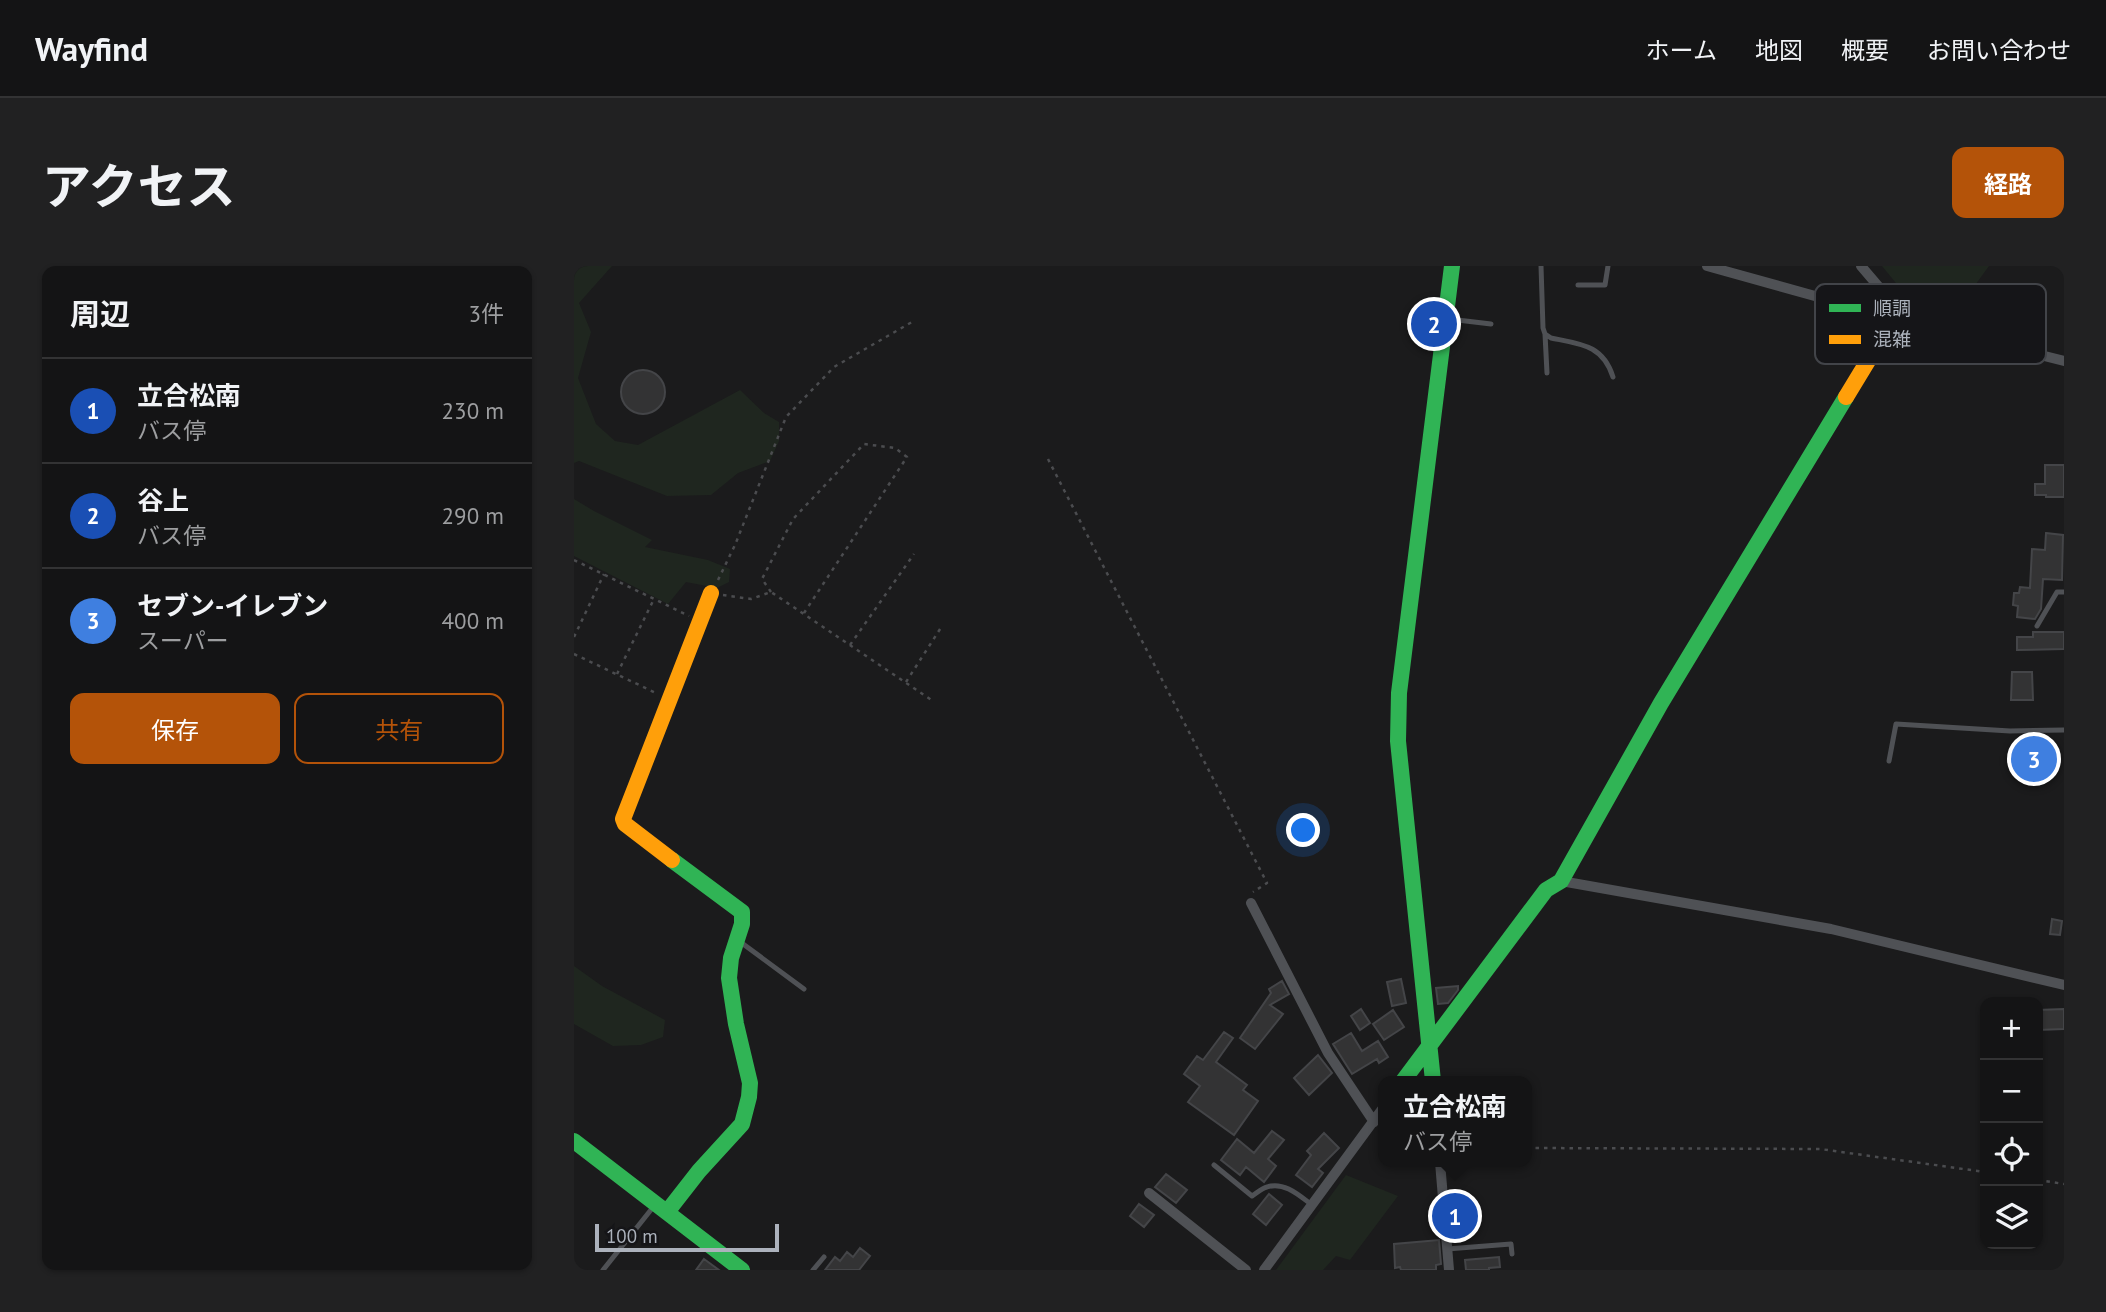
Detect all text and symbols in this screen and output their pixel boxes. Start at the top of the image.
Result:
text: Wayfind [35,27,148,70]
text: ホーム [1646,35,1717,66]
text: 地図 [1755,35,1803,66]
text: 概要 [1841,35,1889,66]
text: お問い合わせ [1927,35,2071,66]
button: 経路 [1952,147,2064,218]
text: アクセス [42,154,236,218]
legend [1815,284,2046,364]
text: 周辺 [70,294,130,333]
text: 順調 [1873,296,1911,320]
pin: 2 [1411,298,1457,350]
text: 3件 [468,299,504,328]
text: 混雑 [1873,327,1911,351]
text: 立合松南 [137,379,241,412]
text: 1 [86,396,100,425]
text: 230 m [442,396,504,425]
text: バス停 [137,416,206,445]
text: 谷上 [137,484,189,517]
text: 2 [86,501,100,530]
text: 290 m [442,501,504,530]
text: バス停 [137,521,206,550]
text: セブン-イレブン [137,589,328,622]
text: 3 [86,606,100,635]
text: 400 m [442,606,504,635]
text: スーパー [137,626,229,655]
button: 保存 [70,693,280,764]
button: 共有 [294,693,504,764]
pin: 3 [2011,733,2057,785]
your location [1286,813,1320,847]
map controls [1980,997,2043,1249]
button: + [1980,997,2043,1060]
button: − [1980,1060,2043,1123]
popup [1378,1076,1532,1167]
text: 立合松南 [1403,1090,1507,1123]
button: locate [1980,1123,2043,1186]
text: バス停 [1403,1127,1472,1156]
button: layers [1980,1186,2043,1249]
pin: 1 [1432,1190,1478,1242]
scale bar [595,1221,779,1253]
text: 100 m [606,1224,658,1248]

